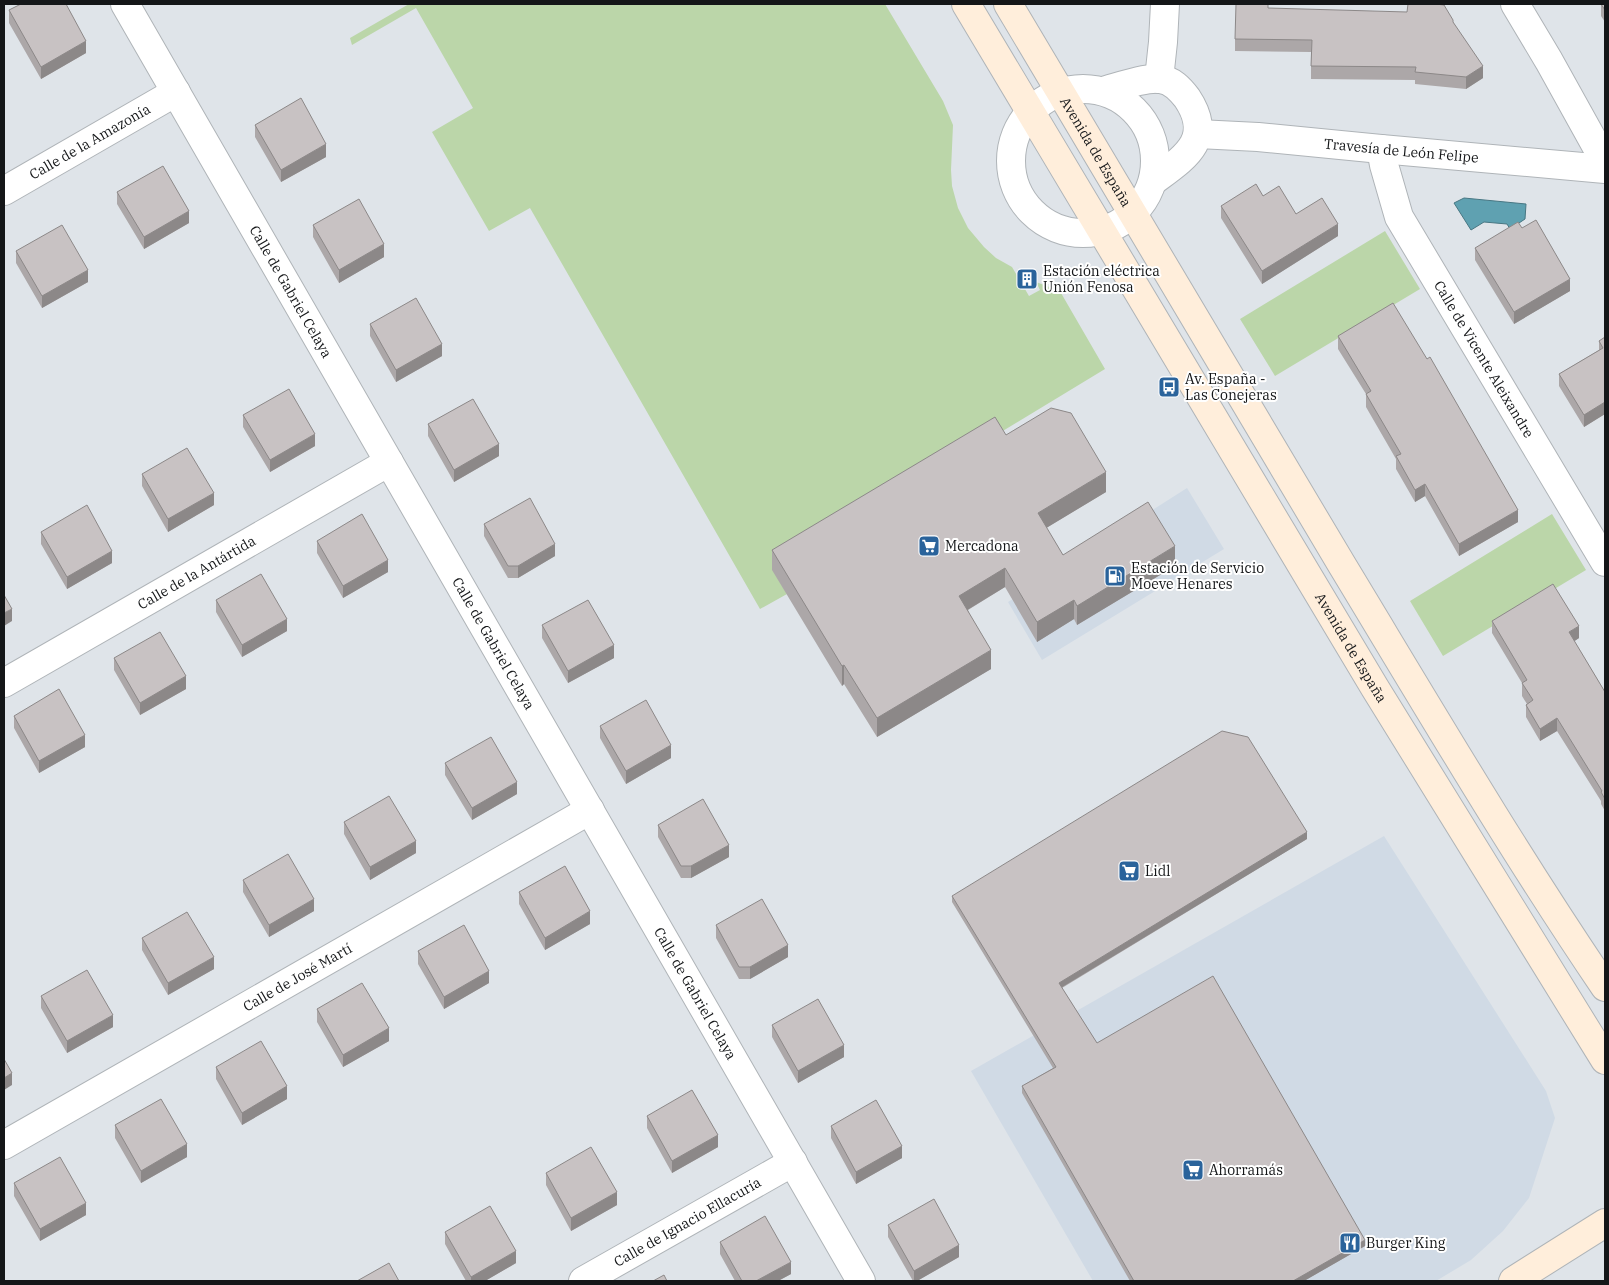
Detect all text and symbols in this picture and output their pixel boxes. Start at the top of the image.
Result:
street label: Avenida de España [1056,94,1136,211]
street label: Calle de la Amazonía [26,100,154,184]
street label: Travesía de León Felipe [1323,134,1479,167]
street label: Calle de Gabriel Celaya [246,222,336,361]
place label: Estación eléctrica Unión Fenosa [1043,262,1160,296]
building icon: Estación eléctrica Unión Fenosa [1015,267,1039,291]
street label: Calle de Vicente Aleixandre [1430,277,1538,441]
place label: Av. España - Las Conejeras [1185,370,1277,404]
bus stop icon: Av. España - Las Conejeras [1157,375,1181,399]
street label: Calle de la Antártida [134,531,259,613]
supermarket icon: Mercadona [917,534,941,558]
place label: Mercadona [945,537,1019,555]
place label: Estación de Servicio Moeve Henares [1131,559,1264,593]
fuel station icon: Estación de Servicio Moeve Henares [1103,564,1127,588]
street label: Calle de Gabriel Celaya [448,574,539,713]
street label: Avenida de España [1311,589,1391,706]
supermarket icon: Lidl [1117,859,1141,883]
place label: Lidl [1145,862,1170,880]
street label: Calle de Gabriel Celaya [650,924,741,1063]
street label: Calle de José Martí [240,939,355,1015]
supermarket icon: Ahorramás [1181,1158,1205,1182]
place label: Ahorramás [1209,1161,1283,1179]
street label: Calle de Ignacio Ellacuría [611,1173,764,1271]
restaurant icon: Burger King [1338,1231,1362,1255]
place label: Burger King [1366,1234,1446,1252]

